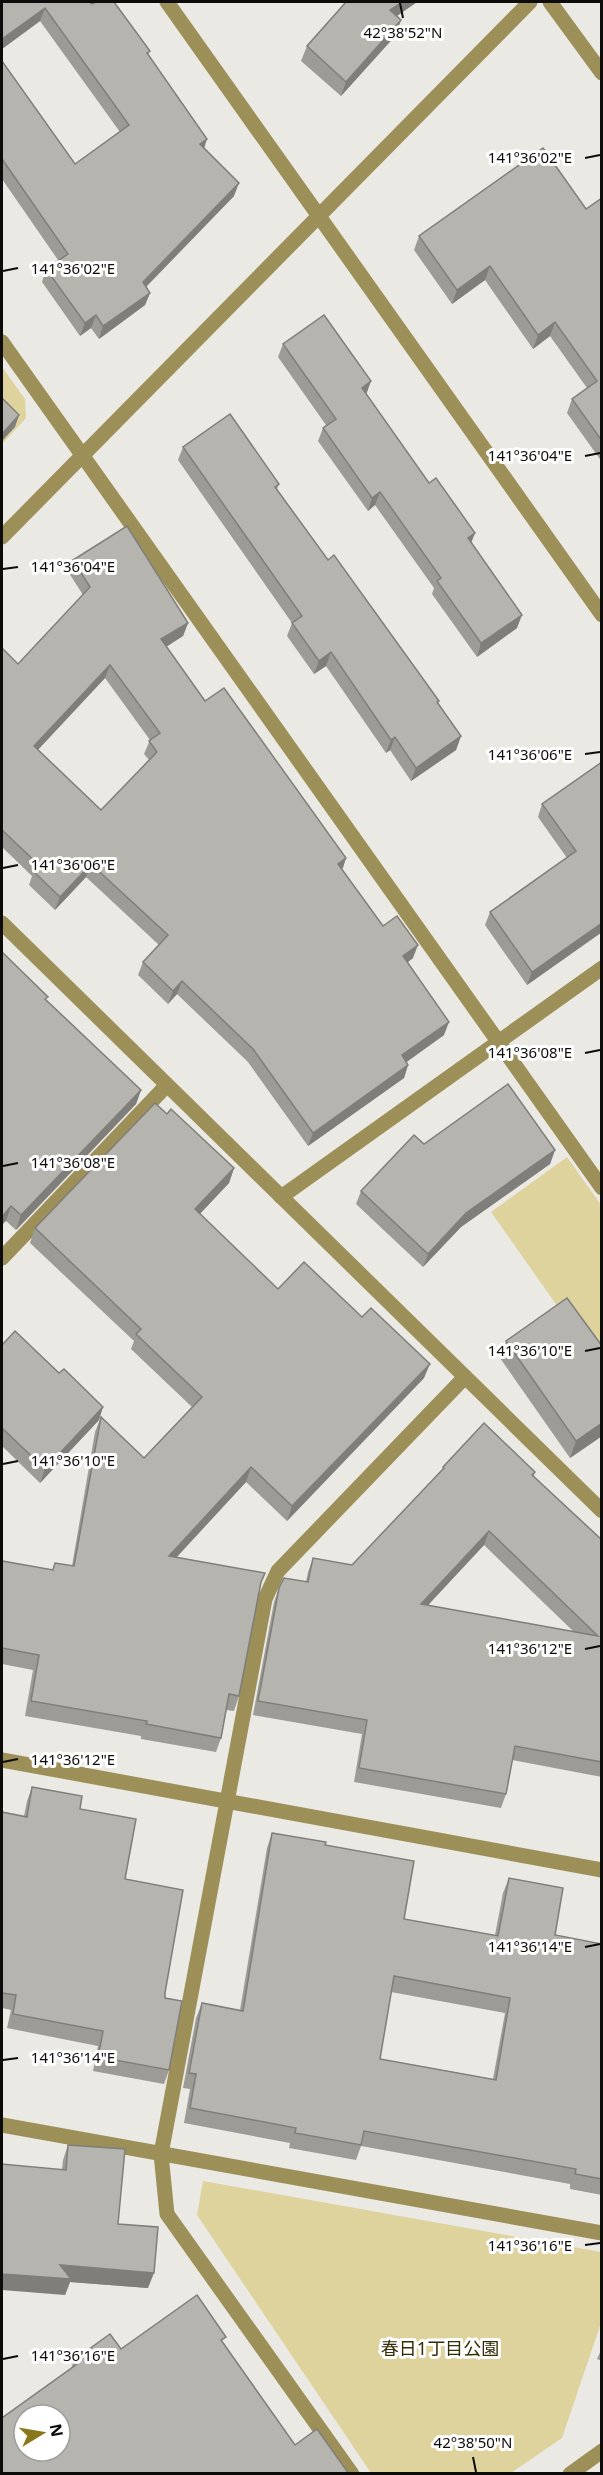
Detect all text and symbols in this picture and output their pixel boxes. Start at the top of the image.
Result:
text: 42°38'52"N [364,22,442,42]
text: 141°36'02"E [488,147,572,167]
text: 141°36'02"E [31,258,115,278]
text: 141°36'04"E [488,445,572,465]
text: 141°36'04"E [31,556,115,576]
text: 141°36'06"E [488,744,572,764]
text: 141°36'06"E [31,854,115,874]
text: 141°36'08"E [488,1042,572,1062]
text: 141°36'08"E [31,1152,115,1172]
text: 141°36'10"E [488,1340,572,1360]
text: 141°36'10"E [31,1450,115,1470]
text: 141°36'12"E [488,1638,572,1658]
text: 141°36'12"E [31,1749,115,1769]
text: 141°36'14"E [488,1936,572,1956]
text: 141°36'14"E [31,2047,115,2067]
text: 141°36'16"E [488,2235,572,2255]
park label: 春日1丁目公園 [381,2336,499,2360]
text: 141°36'16"E [31,2345,115,2365]
north arrow [12,2403,72,2463]
text: N [45,2422,69,2439]
text: 42°38'50"N [434,2432,512,2452]

